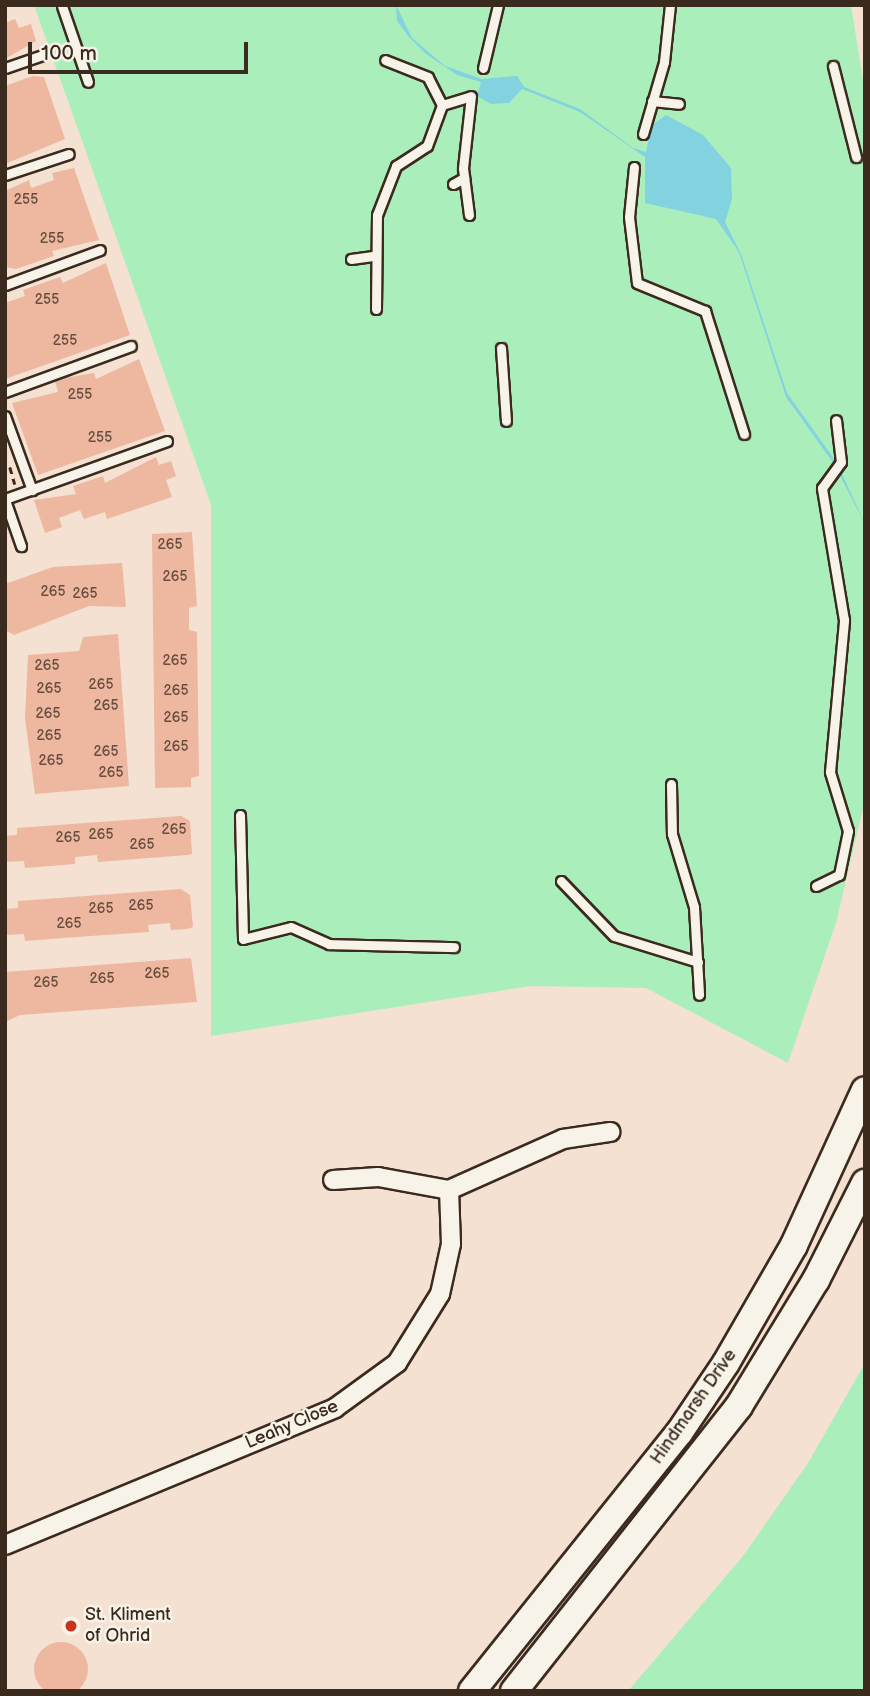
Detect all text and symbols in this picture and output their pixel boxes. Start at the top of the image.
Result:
scale bar [32,28,252,72]
text: 100 m [41,41,97,66]
house number: 255 [14,192,38,208]
house number: 255 [40,231,64,247]
house number: 255 [35,292,59,308]
house number: 255 [53,333,77,349]
house number: 255 [68,387,92,403]
house number: 255 [88,430,112,446]
house number: 265 [158,537,182,553]
house number: 265 [163,569,187,585]
house number: 265 [41,584,65,600]
house number: 265 [73,586,97,602]
house number: 265 [163,653,187,669]
house number: 265 [35,658,59,674]
house number: 265 [89,677,113,693]
house number: 265 [37,681,61,697]
house number: 265 [164,683,188,699]
house number: 265 [94,698,118,714]
house number: 265 [36,706,60,722]
house number: 265 [164,710,188,726]
house number: 265 [37,728,61,744]
house number: 265 [164,739,188,755]
house number: 265 [94,744,118,760]
house number: 265 [39,753,63,769]
house number: 265 [99,765,123,781]
house number: 265 [162,822,186,838]
house number: 265 [89,827,113,843]
house number: 265 [56,830,80,846]
house number: 265 [130,837,154,853]
house number: 265 [129,898,153,914]
house number: 265 [89,901,113,917]
house number: 265 [57,916,81,932]
house number: 265 [145,966,169,982]
house number: 265 [90,971,114,987]
house number: 265 [34,975,58,991]
street label: Hindmarsh Drive [646,1345,742,1469]
street label: Leahy Close [242,1395,342,1455]
place label: St. Kliment of Ohrid [85,1605,171,1648]
marker: St. Kliment of Ohrid [63,1618,79,1634]

